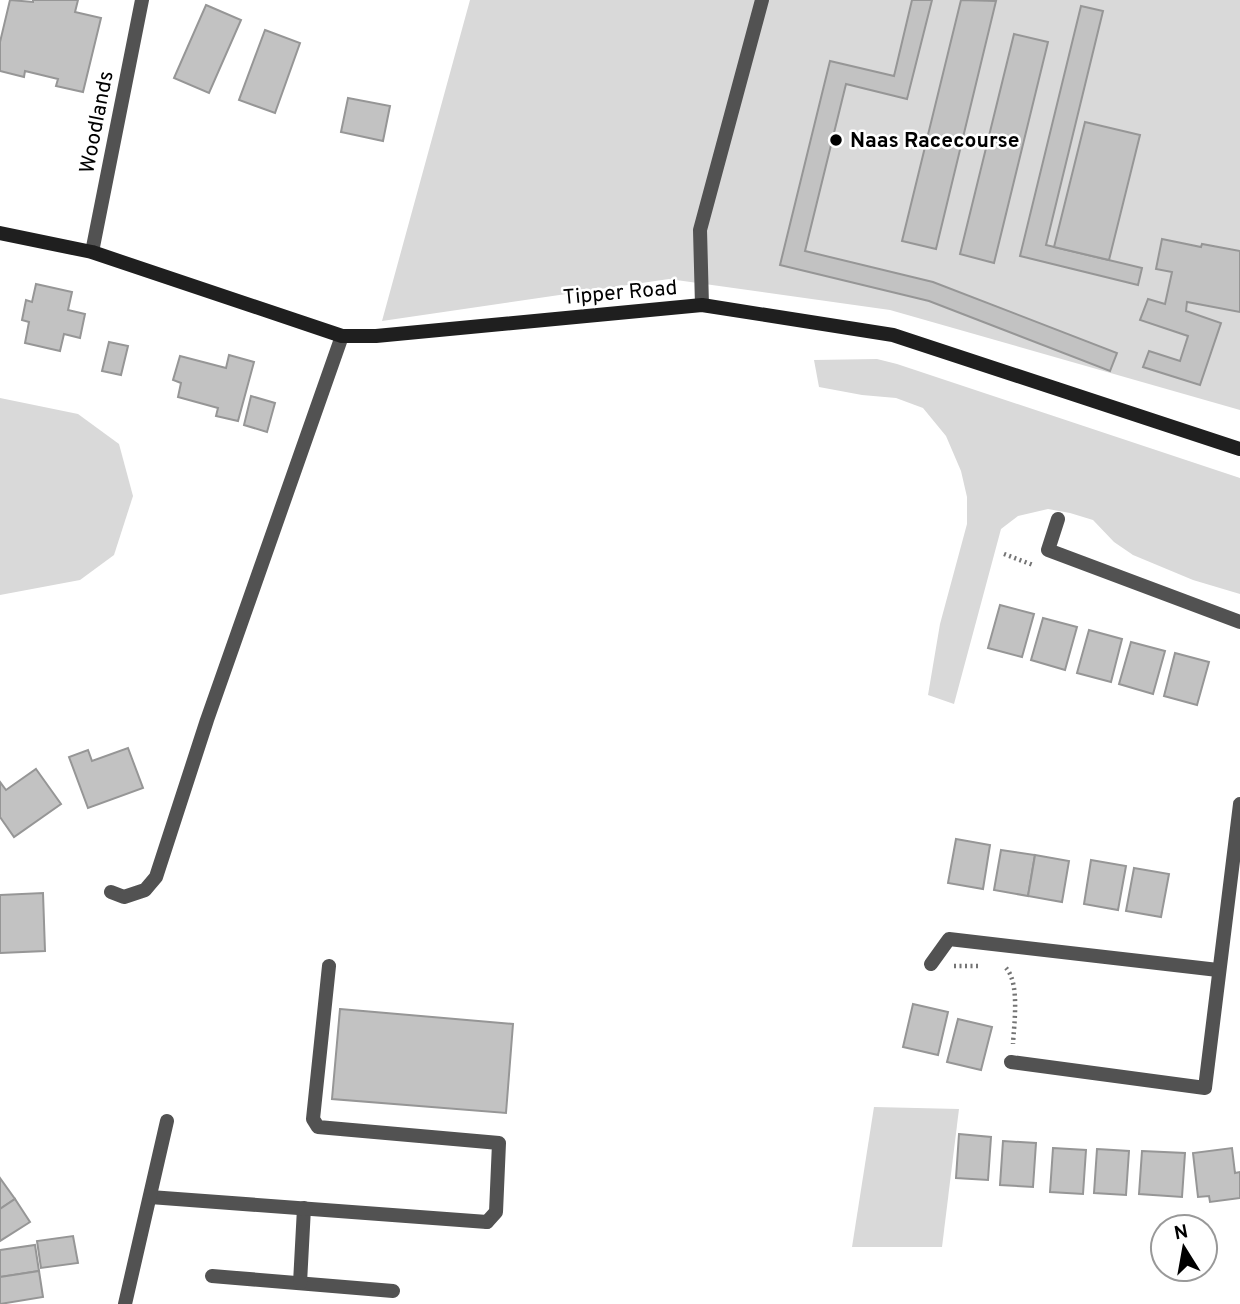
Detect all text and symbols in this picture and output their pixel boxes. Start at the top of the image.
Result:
street label: Woodlands [74,69,121,176]
place label: Naas Racecourse [850,128,1019,155]
marker: Naas Racecourse [828,132,844,148]
street label: Tipper Road [562,275,678,312]
north arrow [1149,1213,1219,1283]
text: N [1172,1220,1190,1246]

